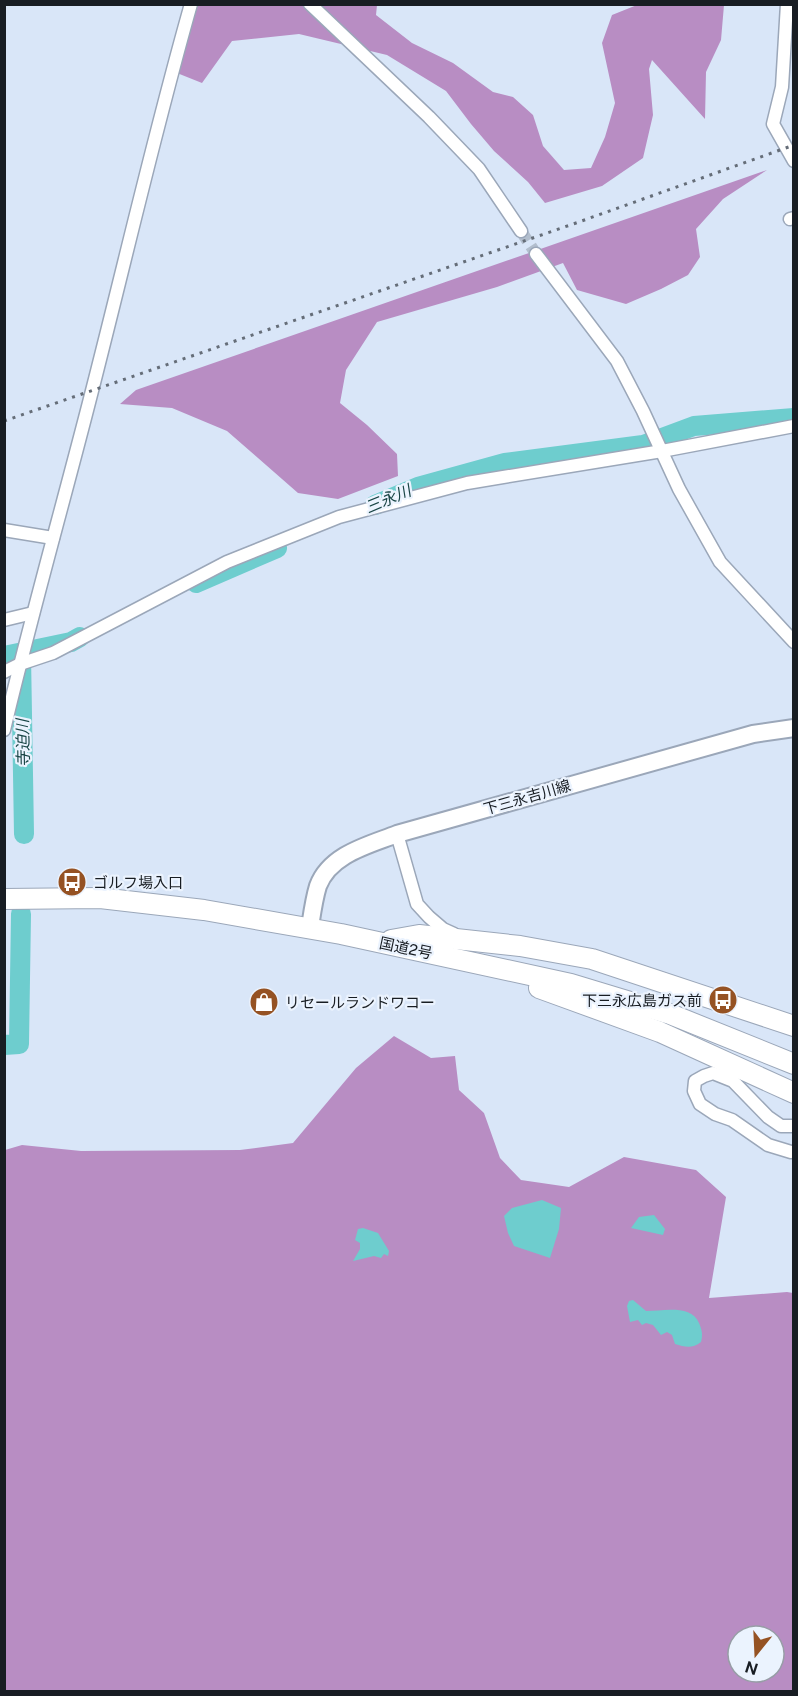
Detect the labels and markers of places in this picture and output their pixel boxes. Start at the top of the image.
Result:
bus stop icon: ゴルフ場入口 [56,866,88,898]
place label: ゴルフ場入口 [93,874,183,891]
bus stop icon: 下三永広島ガス前 [707,984,739,1016]
shop icon: リセールランドワコー [248,986,280,1018]
place label: 下三永広島ガス前 [582,992,702,1009]
place label: リセールランドワコー [285,994,435,1011]

